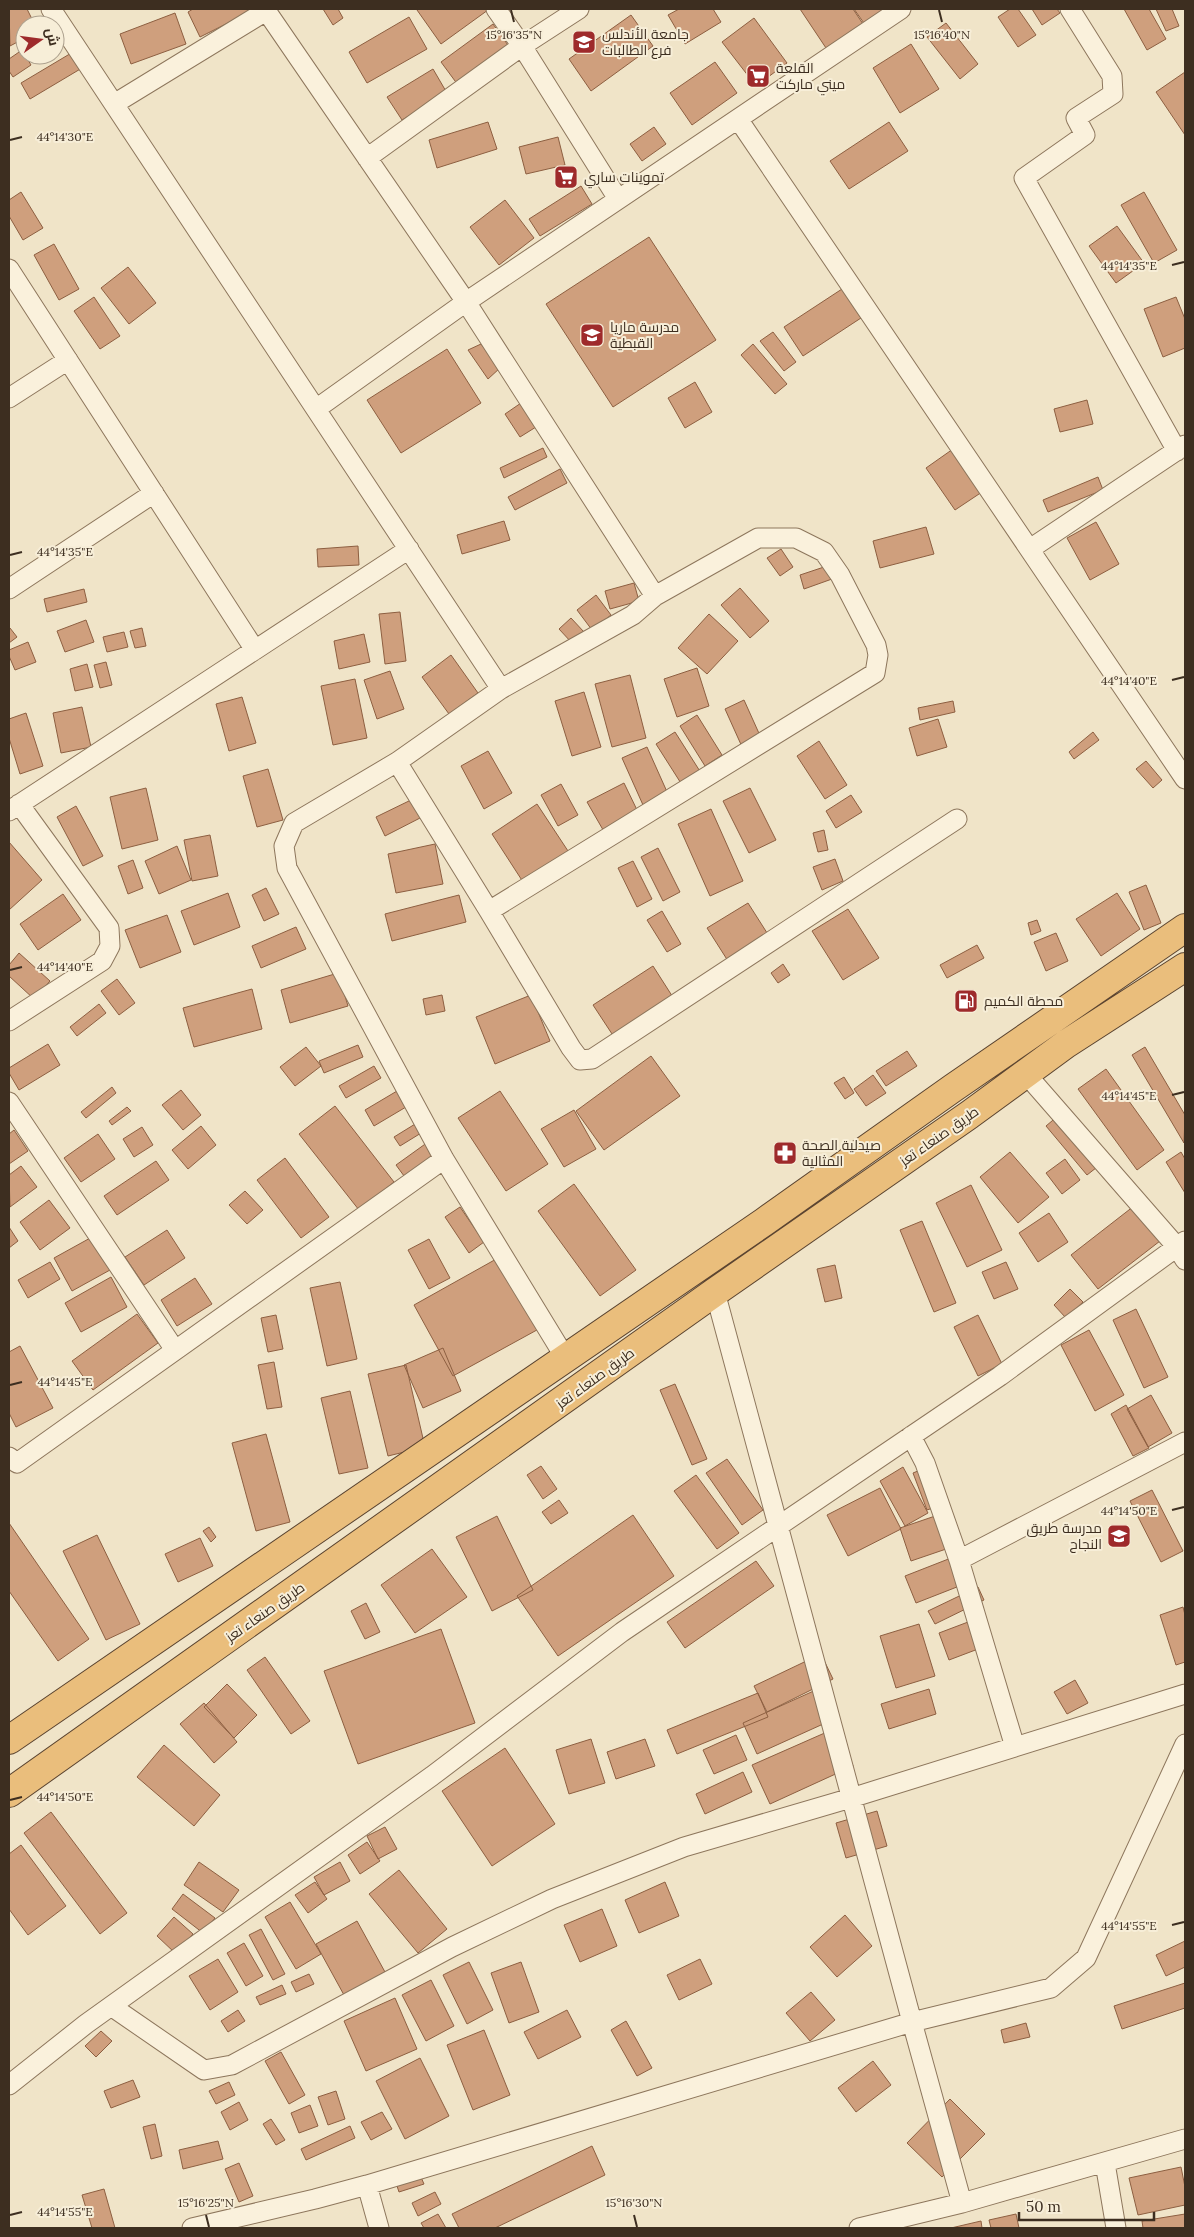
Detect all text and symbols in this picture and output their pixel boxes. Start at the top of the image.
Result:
north arrow [15,15,65,65]
place label: جامعة الأندلس فرع الطالبات [602,25,689,59]
text: ش [42,26,64,48]
text: 15°16'35"N [486,27,542,42]
text: 15°16'40"N [914,27,970,42]
school or university icon: جامعة الأندلس فرع الطالبات [571,29,597,55]
place label: القلعة ميني ماركت [776,59,845,96]
supermarket icon: القلعة ميني ماركت [745,63,771,89]
text: 44°14'30"E [37,129,93,144]
supermarket icon: تموينات ساري [553,164,579,190]
place label: تموينات ساري [584,168,664,189]
text: 44°14'35"E [1101,258,1157,273]
place label: مدرسة ماريا القبطية [610,318,679,352]
school or university icon: مدرسة ماريا القبطية [579,322,605,348]
text: 44°14'35"E [37,544,93,559]
text: 44°14'40"E [1101,673,1157,688]
text: 44°14'40"E [37,959,93,974]
fuel station icon: محطة الكميم [953,988,979,1014]
place label: محطة الكميم [984,992,1063,1011]
text: 44°14'45"E [1101,1088,1157,1103]
street label: طريق صنعاء تعز [895,1102,982,1170]
place label: صيدلية الصحة المثالية [802,1136,881,1170]
pharmacy icon: صيدلية الصحة المثالية [772,1140,798,1166]
street label: طريق صنعاء تعز [552,1344,638,1413]
text: 44°14'45"E [37,1374,93,1389]
text: 44°14'50"E [1101,1503,1157,1518]
place label: مدرسة طريق النجاح [1026,1519,1102,1553]
school or university icon: مدرسة طريق النجاح [1106,1523,1132,1549]
street label: طريق صنعاء تعز [221,1578,308,1646]
text: 44°14'50"E [37,1789,93,1804]
text: 44°14'55"E [1101,1918,1157,1933]
scale bar [1019,2190,1154,2222]
text: 15°16'25"N [178,2195,234,2210]
text: 15°16'30"N [605,2195,663,2210]
text: 50 m [1026,2197,1061,2216]
text: 44°14'55"E [37,2204,93,2219]

